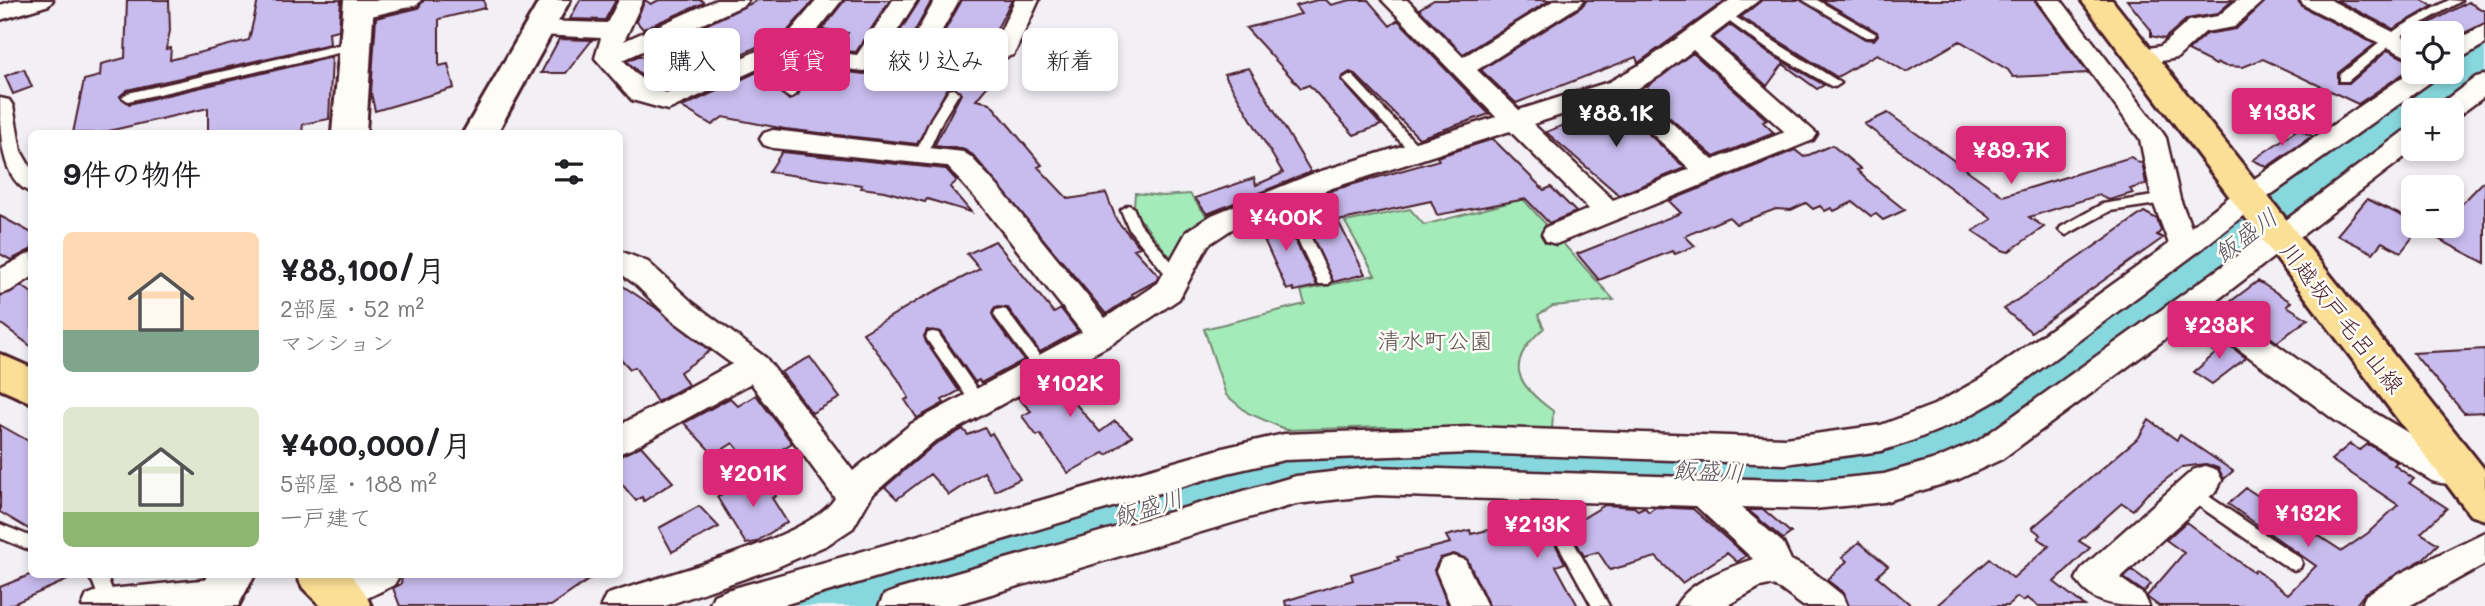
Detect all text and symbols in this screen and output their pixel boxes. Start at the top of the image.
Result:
map controls [2401,21,2464,238]
button: locate [2401,21,2464,84]
chip: 購入 [644,28,740,91]
chip: 賃貸 [754,28,850,91]
chip: 絞り込み [864,28,1008,91]
chip: 新着 [1022,28,1118,91]
pin: ¥138K [2233,88,2331,148]
pin: ¥88.1K [1559,90,1673,149]
text: ¥138K [2248,96,2316,126]
text: ¥88.1K [1578,97,1654,127]
button: + [2401,98,2464,161]
pin: ¥89.7K [1954,127,2068,186]
text: ¥89.7K [1972,134,2050,164]
text: 9件の物件 [63,153,201,193]
icon: filters [550,153,588,191]
button: − [2401,175,2464,238]
pin: ¥400K [1237,194,1335,253]
text: ¥400K [1249,201,1323,231]
water label: 飯盛川 [2207,201,2283,269]
street label: 川越坂戸毛呂山線 [2274,236,2411,399]
text: ¥88,100/月 [280,249,445,289]
icon: home [119,260,203,344]
text: 2部屋 · 52 m² [280,293,424,323]
pin: ¥238K [2170,302,2268,361]
text: ¥238K [2183,309,2255,339]
park label: 清水町公園 [1378,325,1493,355]
text: マンション [280,327,394,357]
pin: ¥102K [1021,360,1119,419]
text: ¥102K [1036,367,1104,397]
text: ¥400,000/月 [280,424,472,464]
icon: home [119,435,203,519]
pin: ¥201K [704,449,802,509]
water label: 飯盛川 [1671,453,1745,488]
text: ¥201K [719,457,787,487]
text: 5部屋 · 188 m² [280,468,437,498]
water label: 飯盛川 [1109,481,1187,532]
pin: ¥132K [2259,490,2357,549]
text: ¥132K [2274,497,2342,527]
pin: ¥213K [1488,500,1586,560]
text: 一戸建て [280,502,372,532]
text: ¥213K [1503,508,1571,538]

